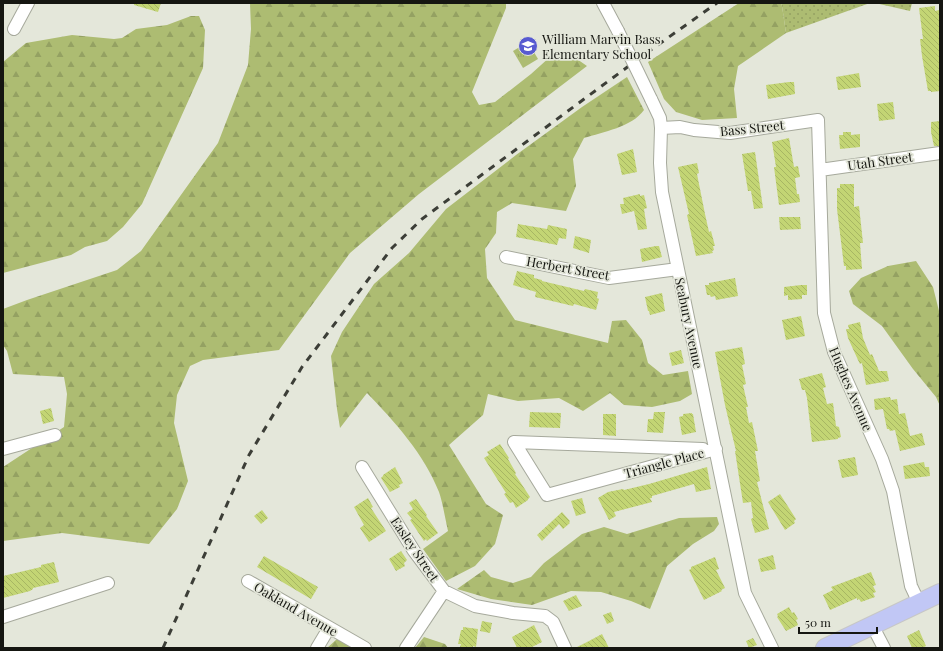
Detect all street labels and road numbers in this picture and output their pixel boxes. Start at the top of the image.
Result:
street label: Bass Street [719,116,785,139]
street label: Utah Street [846,147,914,173]
street label: Herbert Street [525,252,611,283]
street label: Seabury Avenue [672,276,708,370]
street label: Hughes Avenue [826,344,877,434]
street label: Triangle Place [622,444,706,481]
street label: Easley Street [388,513,444,585]
street label: Oakland Avenue [251,578,342,640]

